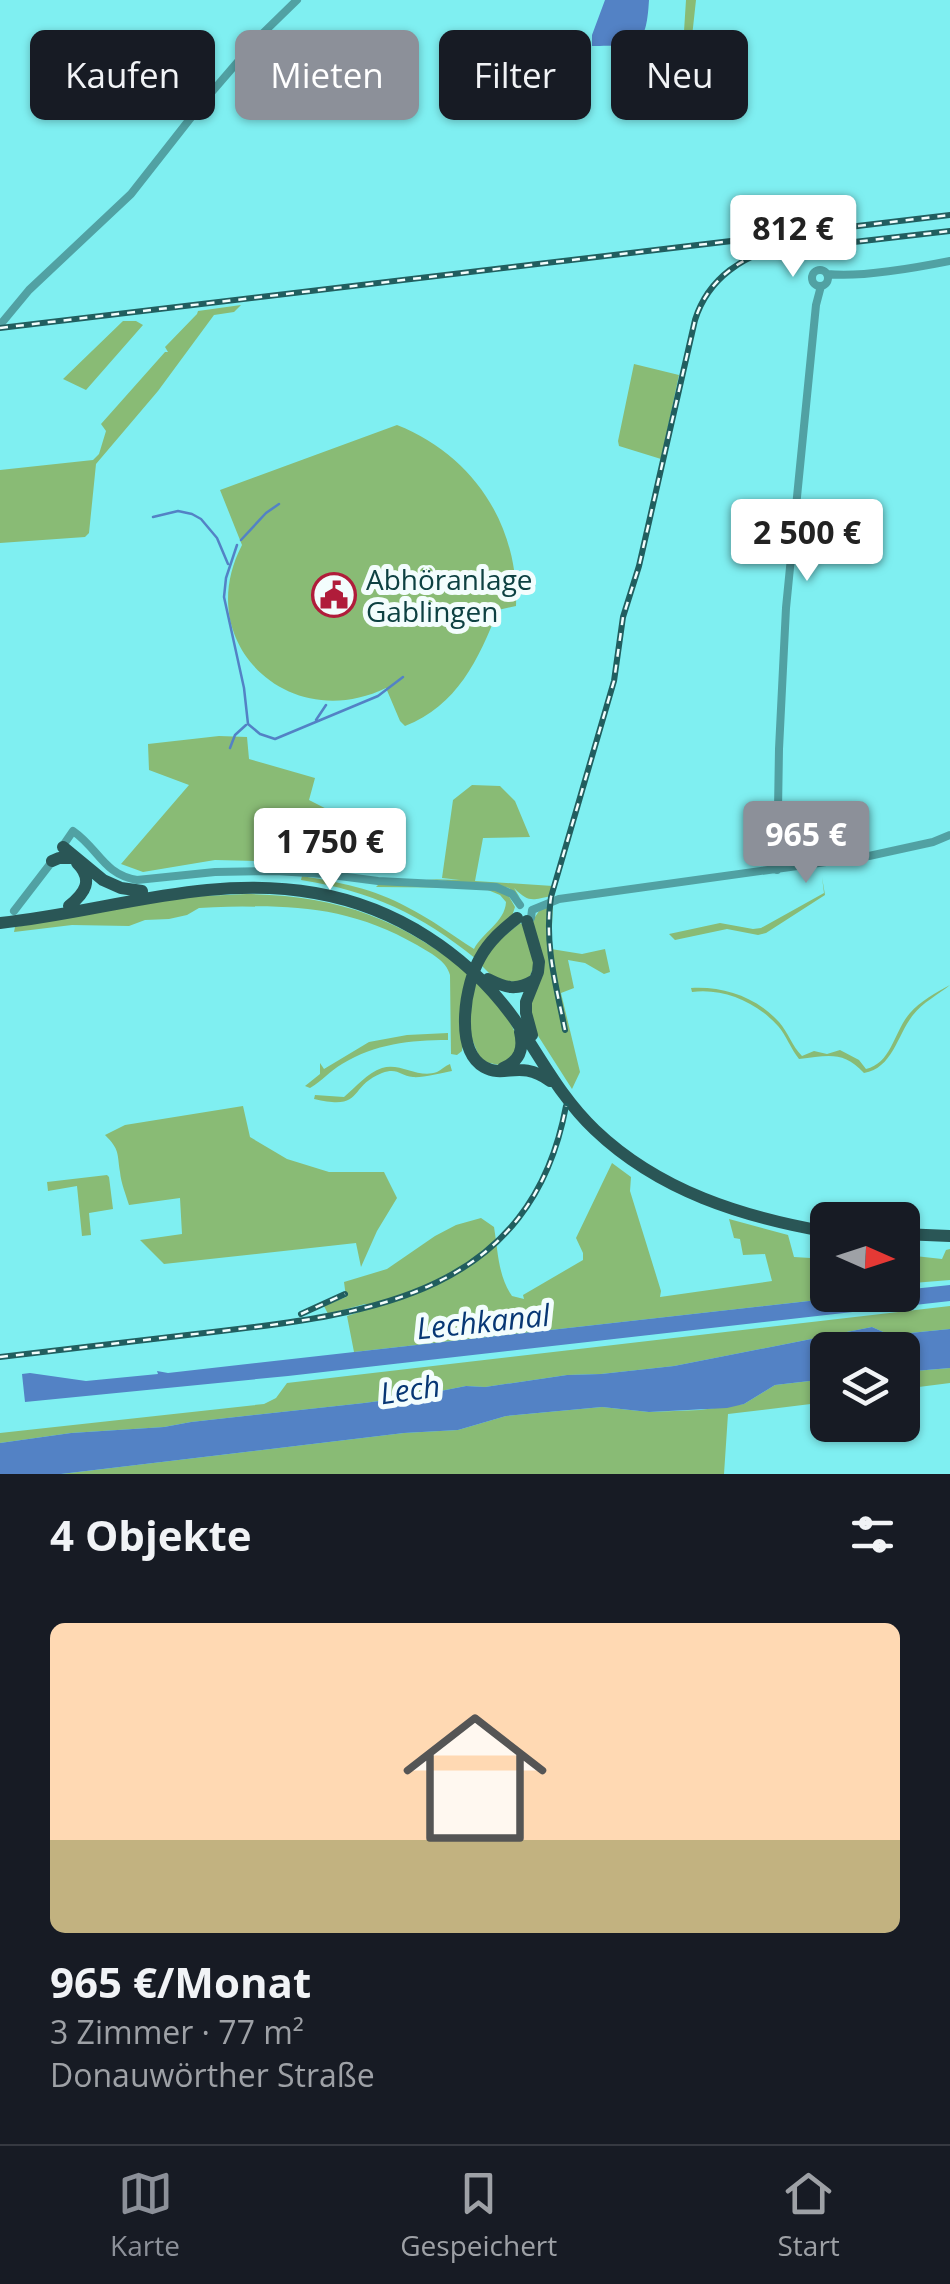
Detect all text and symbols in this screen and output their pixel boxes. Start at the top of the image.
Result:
chip: Kaufen [30,30,215,120]
chip: Mieten [235,30,419,120]
chip: Filter [439,30,591,120]
chip: Neu [611,30,748,120]
pin: 812 € [723,195,863,280]
text: 812 € [752,206,834,249]
pin: 2 500 € [715,499,899,584]
text: 2 500 € [753,510,861,553]
place label: Abhöranlage Gablingen [366,560,533,630]
public building icon: Abhöranlage Gablingen [311,572,357,618]
pin: 965 € [736,801,876,886]
pin: 1 750 € [238,808,422,893]
text: 965 € [765,812,847,855]
text: 1 750 € [276,819,384,862]
north arrow [810,1202,920,1312]
map controls [810,1202,920,1442]
water label: Lechkanal [414,1293,553,1348]
button: layers [810,1332,920,1442]
water label: Lech [377,1365,443,1413]
text: 4 Objekte [50,1506,252,1563]
icon: filters [845,1507,900,1562]
icon: home [385,1688,565,1868]
text: 965 €/Monat [50,1953,311,2010]
text: 3 Zimmer · 77 m² [50,2010,304,2053]
text: Donauwörther Straße [50,2053,375,2096]
tab: Karte [110,2166,180,2264]
tab: Gespeichert [400,2166,557,2264]
tab: Start [778,2166,840,2264]

